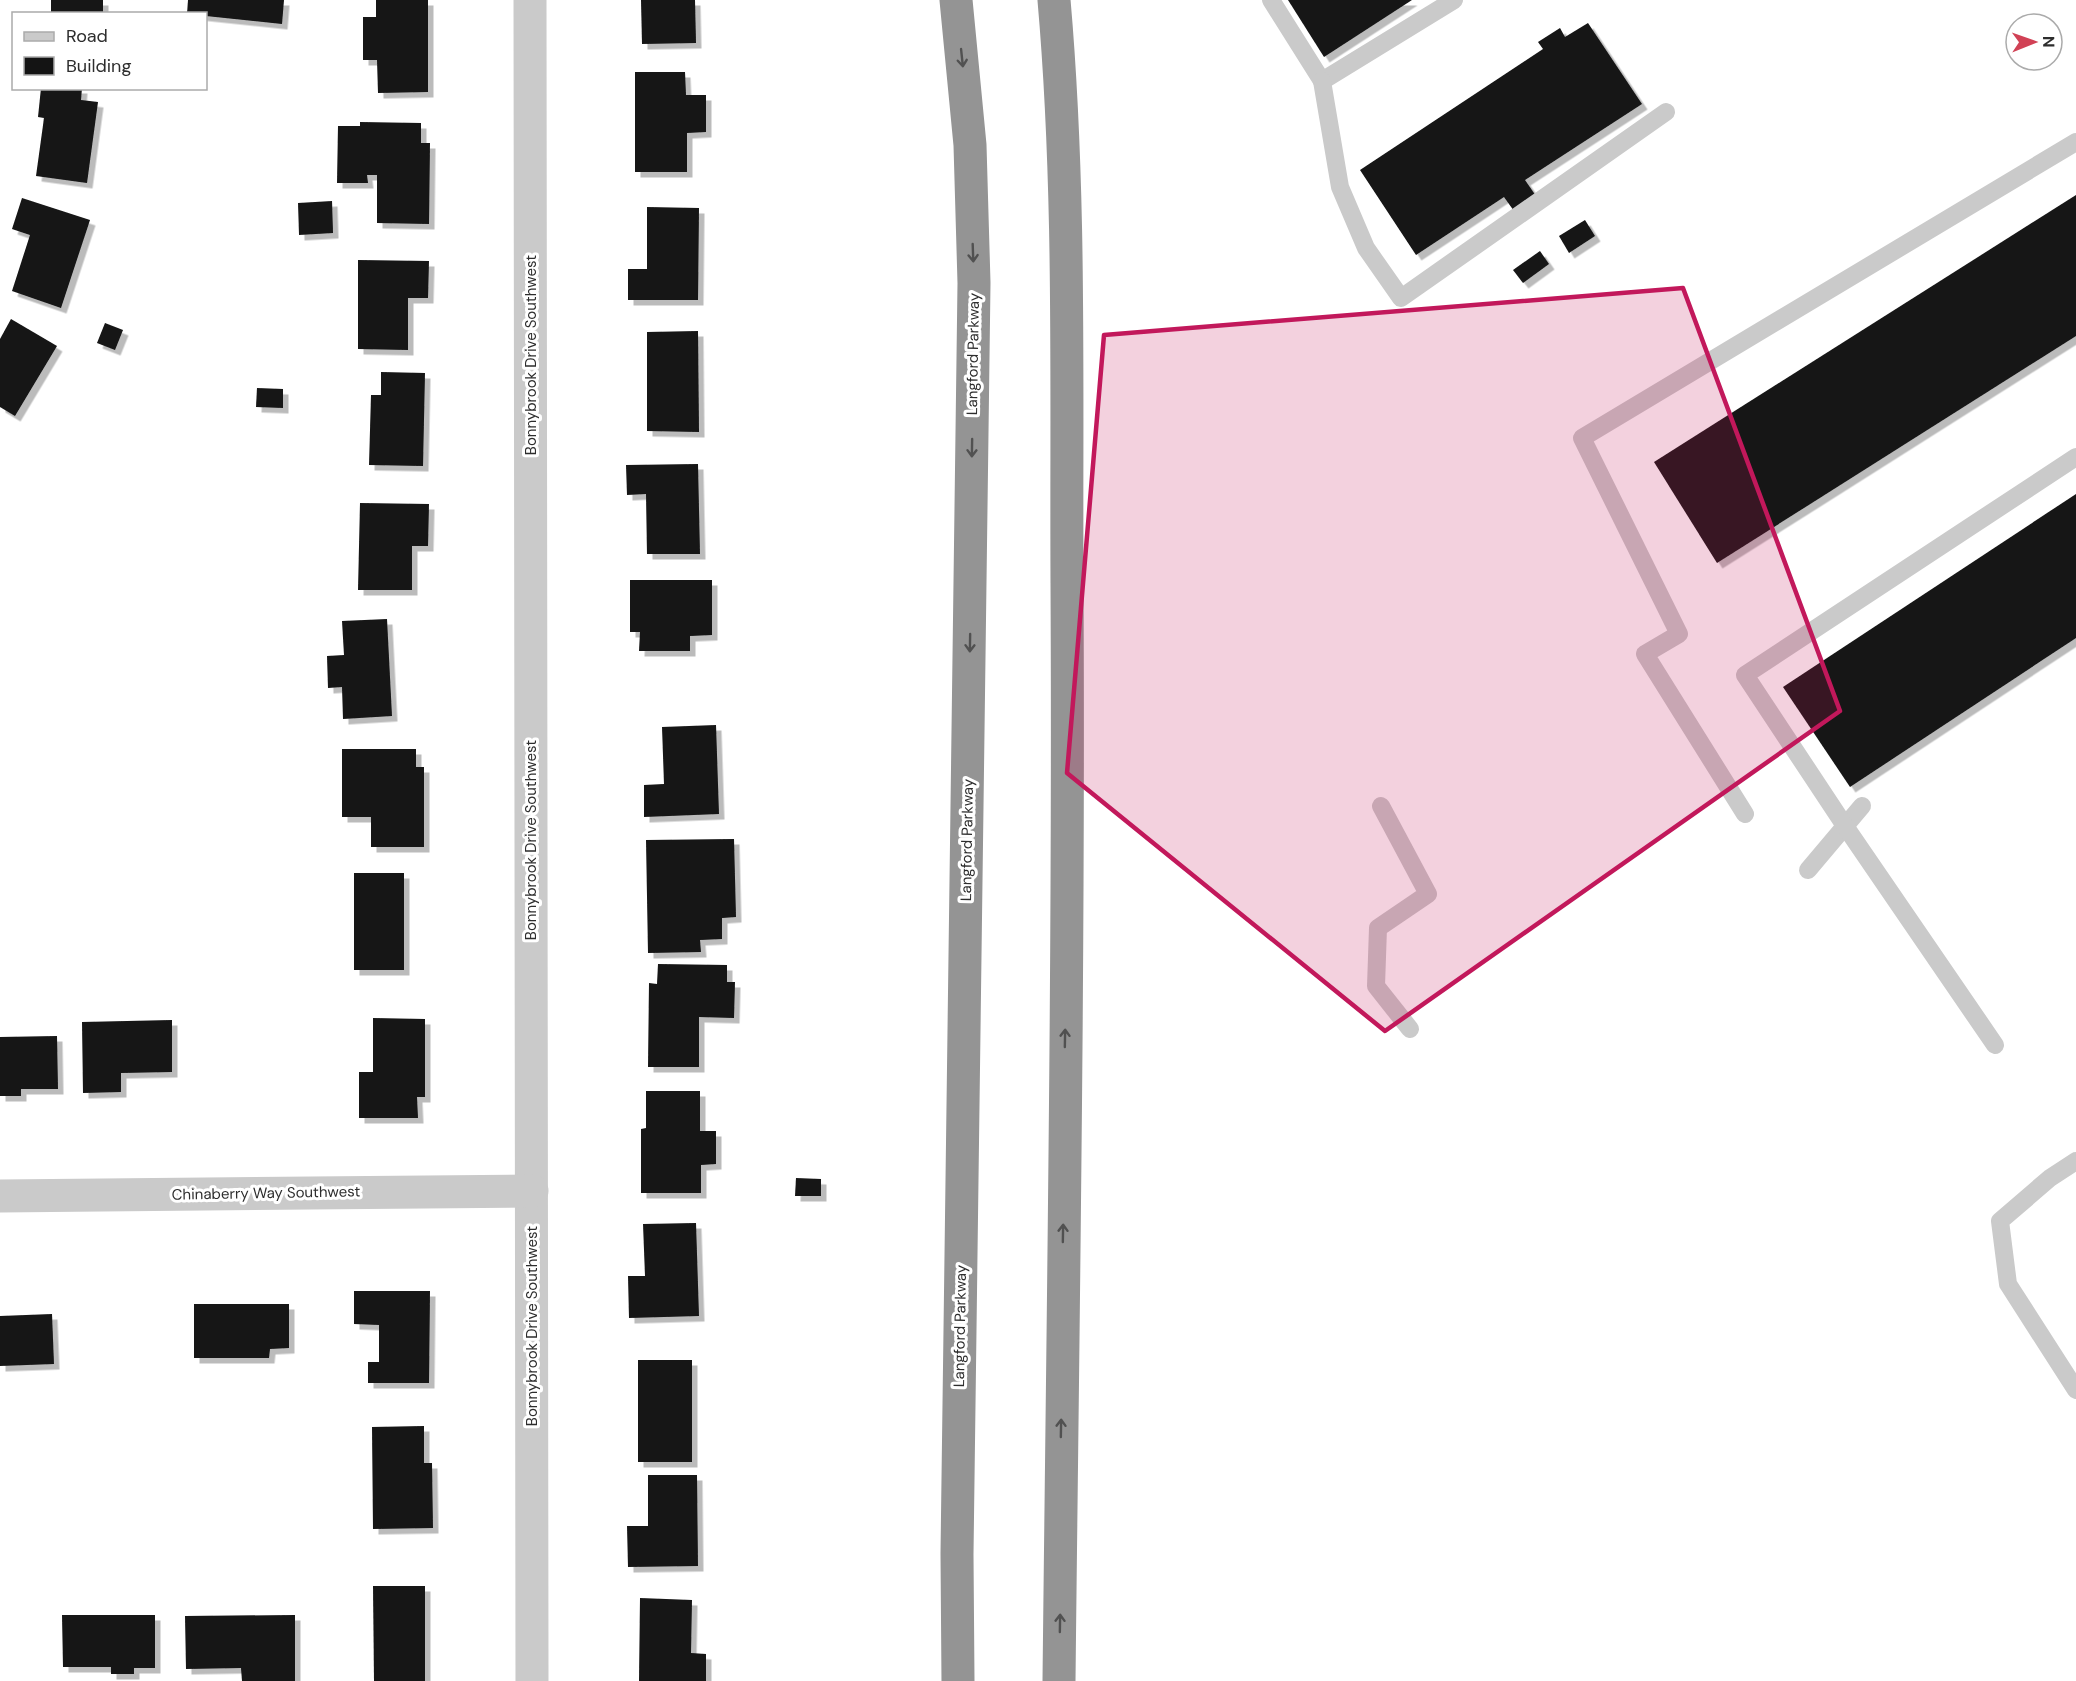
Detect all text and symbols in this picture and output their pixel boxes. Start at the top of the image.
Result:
legend [12,12,207,90]
north arrow [2004,12,2064,72]
text: Road [66,24,108,48]
text: N [2038,36,2059,48]
one-way arrow [957,48,968,68]
text: Building [66,54,131,78]
one-way arrow [968,242,979,262]
street label: Bonnybrook Drive Southwest [521,255,541,455]
street label: Langford Parkway [962,292,984,415]
one-way arrow [966,437,978,457]
one-way arrow [964,632,975,652]
street label: Bonnybrook Drive Southwest [521,740,541,940]
street label: Langford Parkway [956,778,978,901]
one-way arrow [1059,1028,1071,1048]
street label: Chinaberry Way Southwest [172,1181,361,1205]
one-way arrow [1057,1223,1069,1243]
street label: Bonnybrook Drive Southwest [522,1226,542,1426]
street label: Langford Parkway [949,1264,971,1387]
one-way arrow [1056,1418,1067,1438]
one-way arrow [1054,1613,1065,1633]

